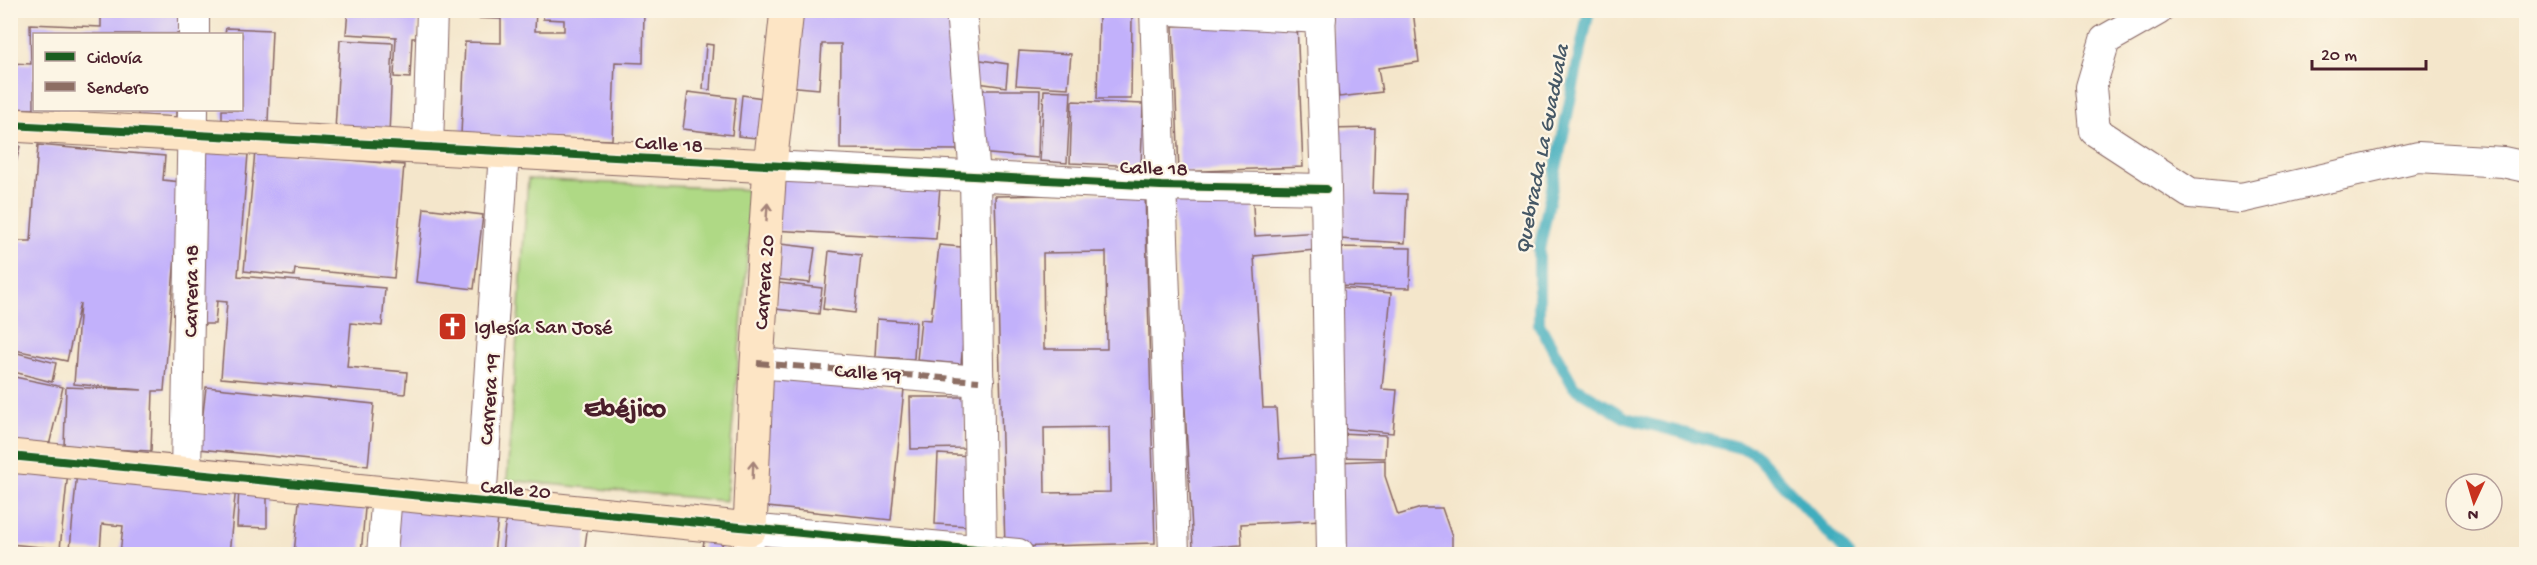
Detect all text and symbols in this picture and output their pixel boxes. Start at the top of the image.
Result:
legend [33,33,243,111]
scale bar [2312,33,2426,71]
water label: Quebrada La Guaduala [1511,41,1577,257]
text: 20 m [2321,46,2357,67]
text: Ciclovía [87,49,143,70]
text: Sendero [87,79,149,100]
street label: Calle 18 [634,132,703,161]
street label: Calle 18 [1119,157,1188,184]
one-way arrow [762,203,773,223]
street label: Carrera 20 [751,234,782,331]
street label: Carrera 18 [180,244,207,338]
church icon: Iglesía San José [437,310,469,342]
place label: Iglesía San José [474,317,613,342]
street label: Carrera 19 [476,352,507,446]
street label: Calle 19 [833,360,903,391]
district label: Ebéjico [584,395,666,427]
one-way arrow [747,461,758,481]
north arrow [2444,472,2504,532]
street label: Calle 20 [480,476,552,507]
text: N [2467,504,2479,523]

